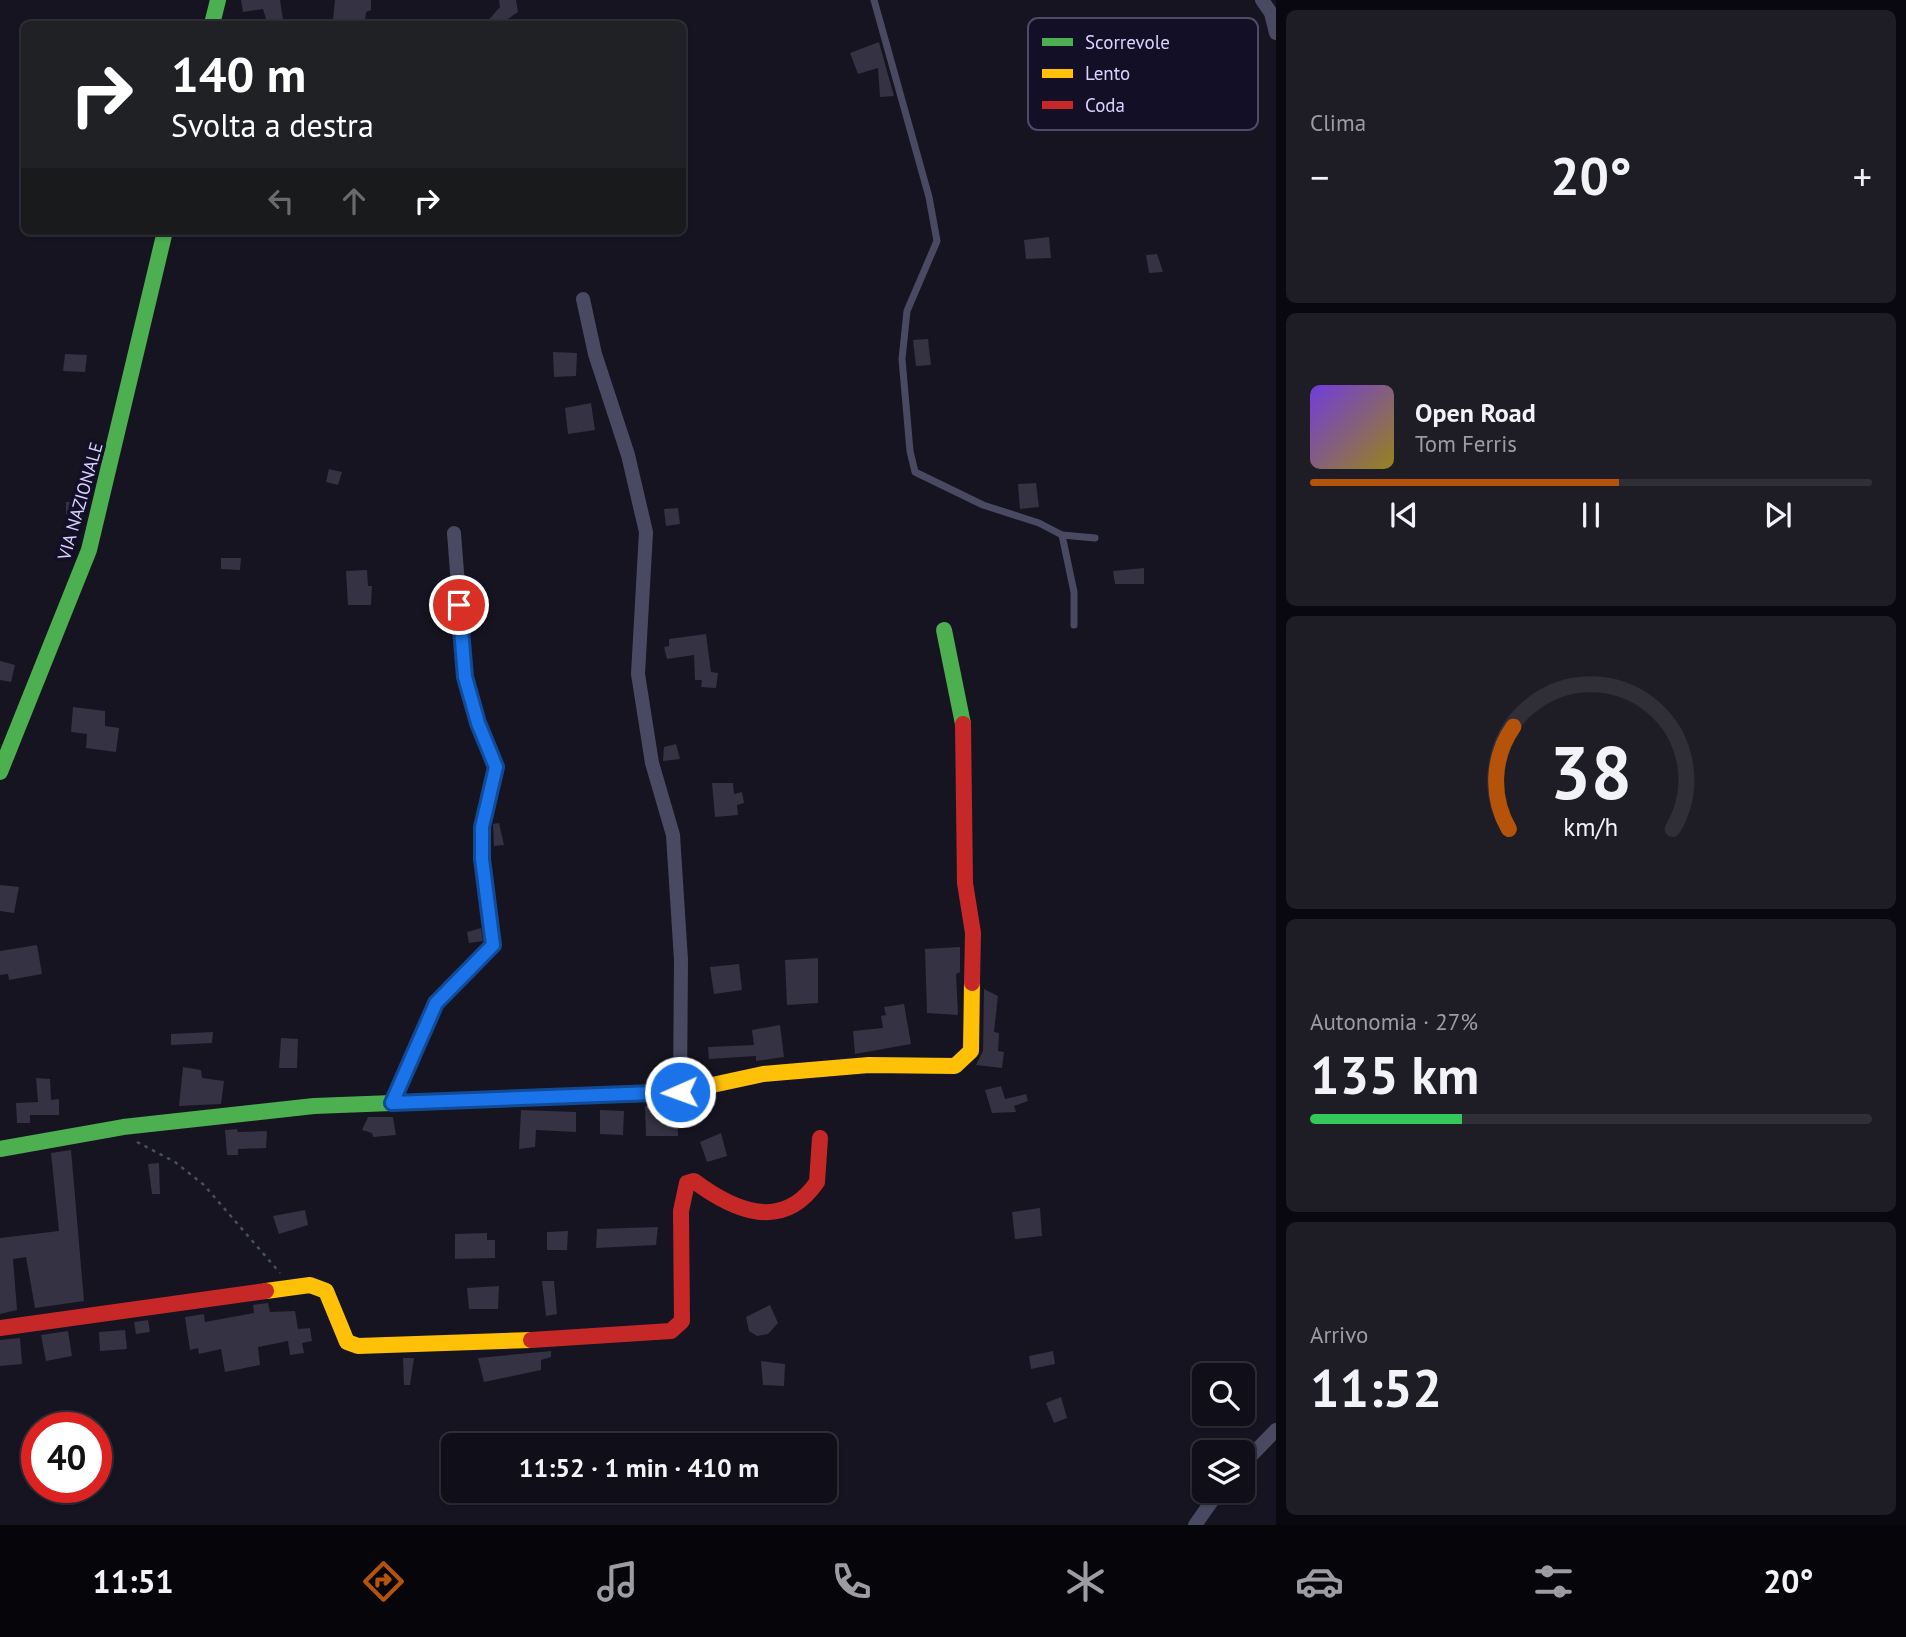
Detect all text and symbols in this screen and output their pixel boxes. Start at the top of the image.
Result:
legend [1028,18,1258,130]
text: Scorrevole [1085,30,1170,54]
text: 140 m [171,42,306,106]
icon: right [56,49,147,140]
text: Lento [1085,61,1130,85]
text: Coda [1085,93,1125,117]
text: Svolta a destra [171,104,374,146]
text: Clima [1310,108,1366,137]
text: 20° [1550,142,1632,209]
text: − [1310,152,1329,201]
text: + [1853,152,1872,201]
icon: left [262,182,300,220]
icon: ahead [335,182,373,220]
icon: right [408,182,446,220]
text: Open Road [1415,396,1536,429]
text: Tom Ferris [1415,429,1517,458]
street label: VIA NAZIONALE [52,439,108,563]
icon: previous [1385,496,1423,534]
icon: pause [1572,496,1610,534]
icon: next [1759,496,1797,534]
pin [429,575,489,635]
icon: arrive [440,586,478,624]
text: 38 [1550,725,1632,819]
text: km/h [1564,810,1618,842]
text: Autonomia · 27% [1310,1007,1478,1036]
text: 135 km [1310,1041,1479,1108]
position arrow [643,1055,717,1129]
text: Arrivo [1310,1320,1368,1349]
text: 11:52 [1310,1354,1442,1421]
map controls [1192,1363,1255,1503]
button: search [1192,1363,1255,1426]
speed limit sign: 40 [21,1412,112,1503]
button: layers [1192,1440,1255,1503]
text: 11:52 · 1 min · 410 m [519,1451,759,1484]
icon: directions [359,1557,408,1606]
icon: music [593,1557,642,1606]
icon: phone [827,1557,876,1606]
icon: climate [1061,1557,1110,1606]
icon: car [1295,1557,1344,1606]
icon: filters [1529,1557,1578,1606]
text: 11:51 [93,1560,174,1602]
text: 20° [1763,1560,1813,1602]

